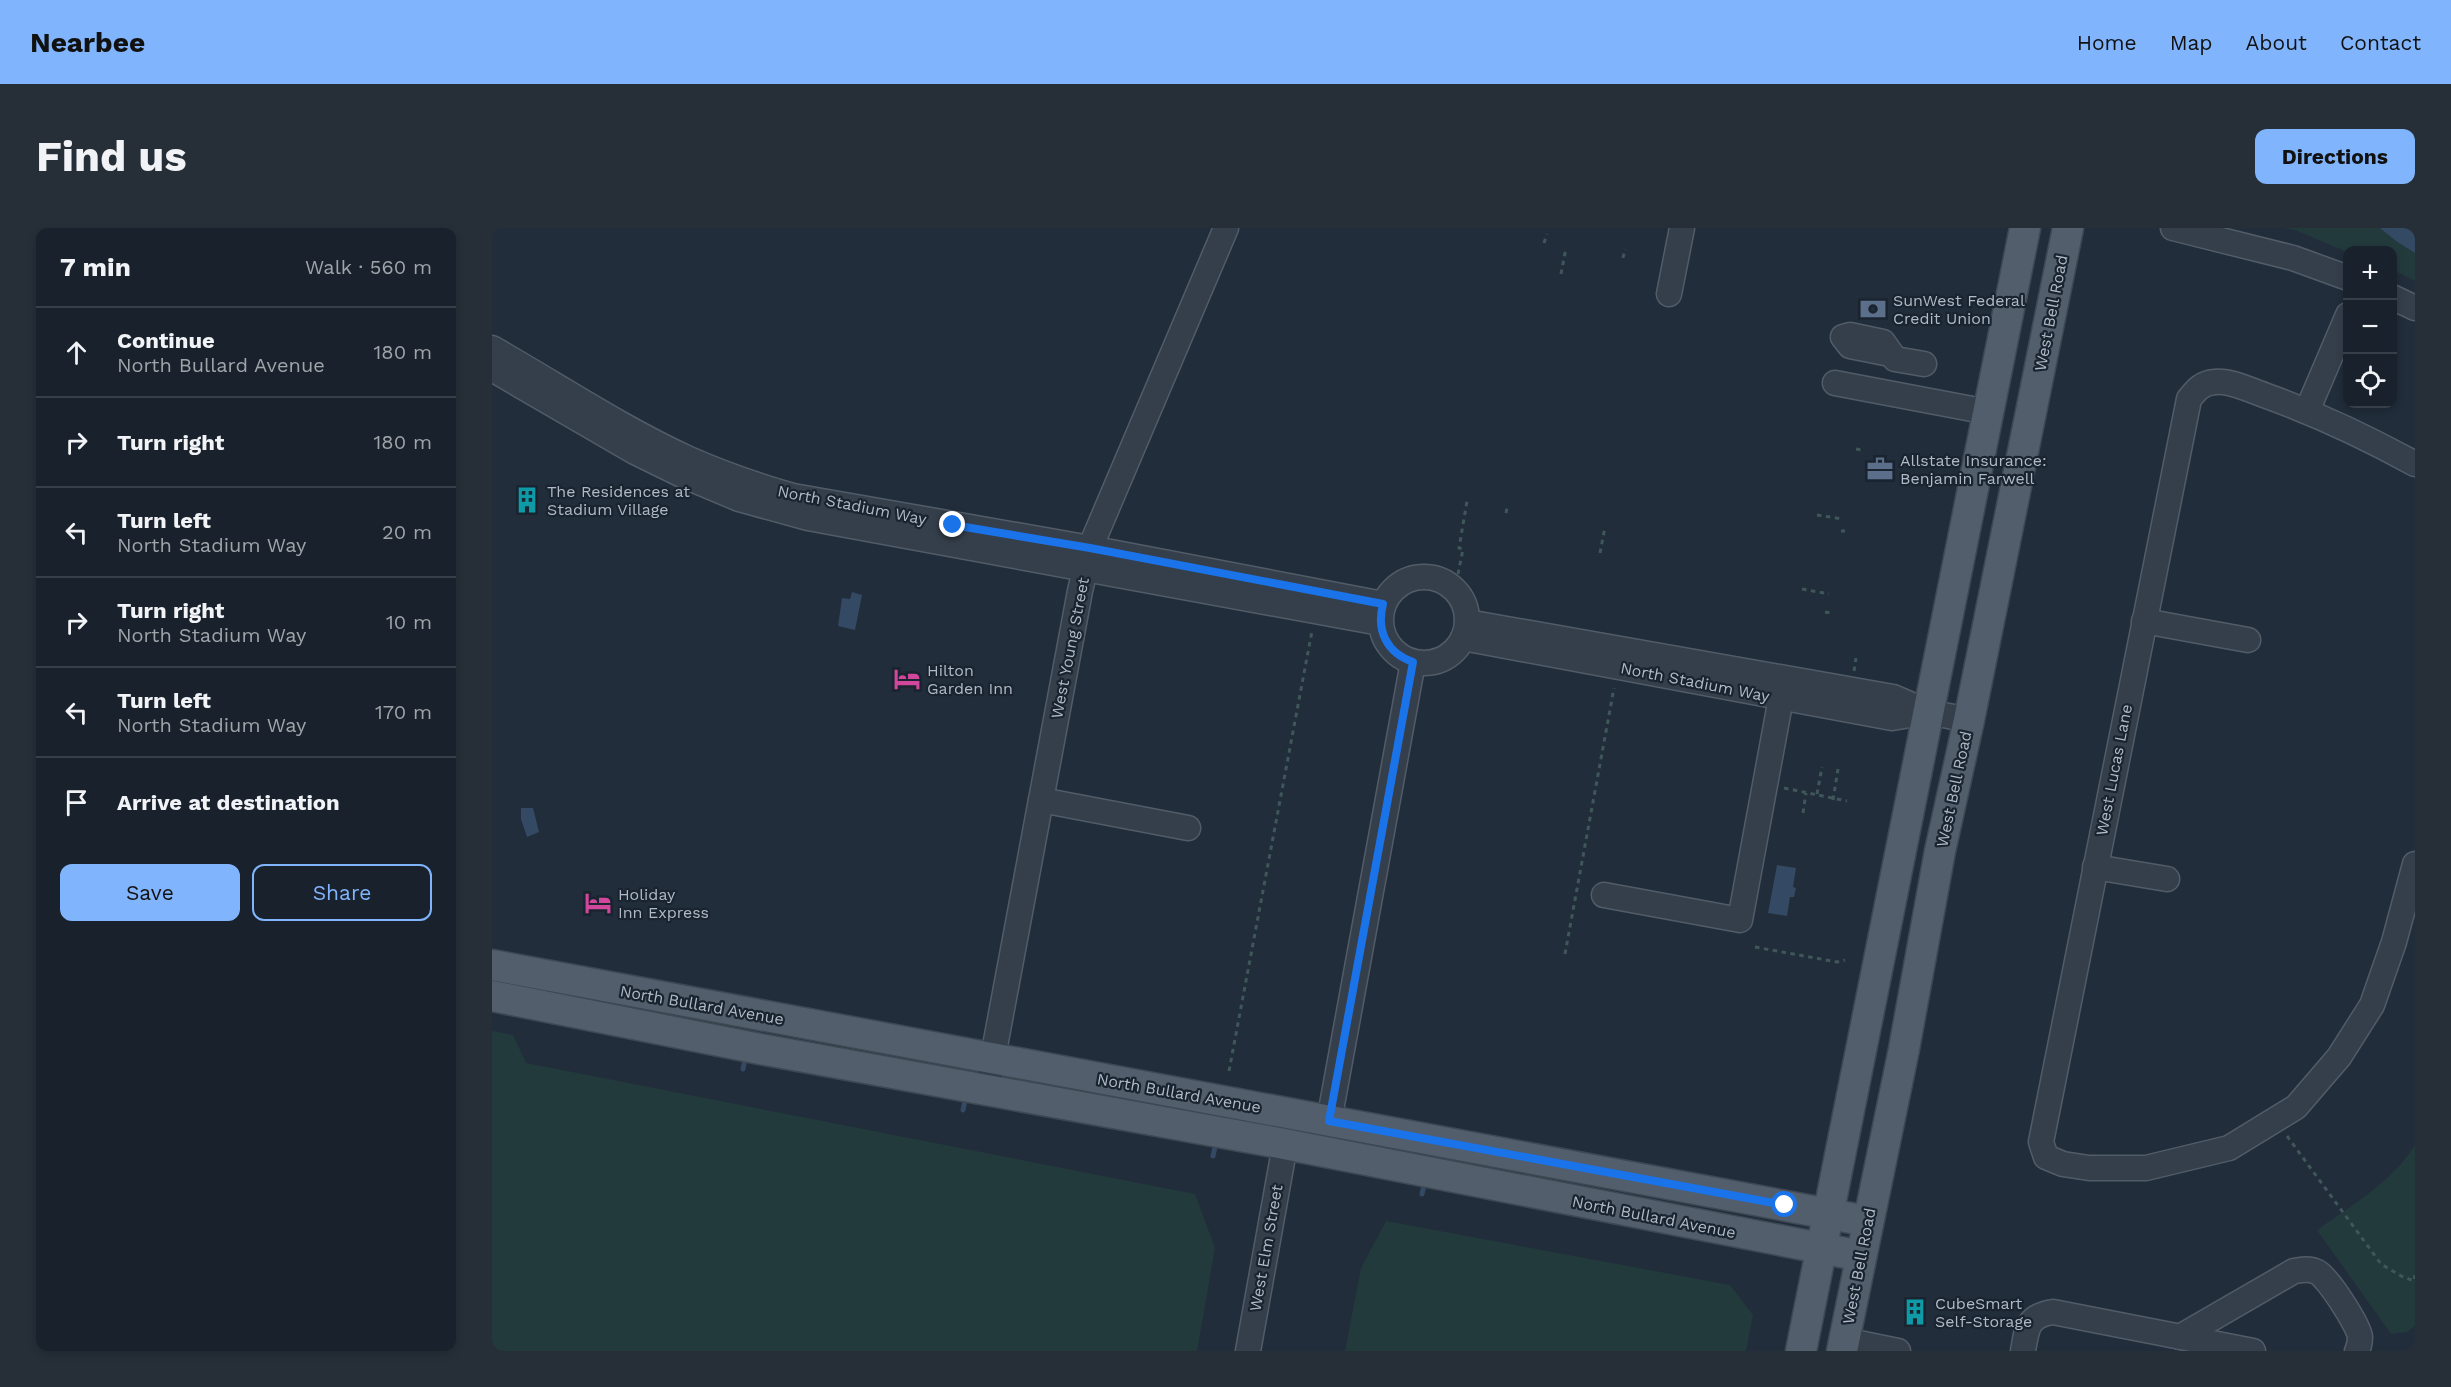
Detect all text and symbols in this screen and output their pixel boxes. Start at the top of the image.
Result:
text: Nearbee [30,26,145,59]
text: Home [2077,30,2137,55]
text: Map [2170,30,2213,55]
text: About [2246,30,2307,55]
text: Contact [2340,30,2421,55]
button: Directions [2255,129,2415,184]
text: Find us [36,132,187,181]
map controls [2343,246,2397,408]
button: + [2343,246,2397,300]
text: 7 min [60,252,131,282]
street label: West Bell Road [2030,253,2072,373]
text: Walk · 560 m [305,255,432,279]
place label: SunWest Federal Credit Union [1893,291,2025,328]
bank icon: SunWest Federal Credit Union [1858,294,1888,324]
button: − [2343,300,2397,354]
text: Continue [117,328,215,353]
icon: ahead [60,336,93,369]
text: 180 m [374,340,432,364]
text: North Bullard Avenue [117,353,325,377]
button: locate [2343,354,2397,408]
icon: right [60,426,93,459]
text: Turn right [117,430,224,455]
text: 180 m [374,430,432,454]
place label: Allstate Insurance: Benjamin Farwell [1900,451,2047,488]
office icon: Allstate Insurance: Benjamin Farwell [1865,454,1895,484]
street label: North Stadium Way [776,481,929,529]
place label: The Residences at Stadium Village [547,482,690,519]
building icon: The Residences at Stadium Village [512,485,542,515]
text: Turn left [117,508,211,533]
route end [939,511,965,537]
icon: left [60,516,93,549]
text: 20 m [382,520,432,544]
text: North Stadium Way [117,533,306,557]
street label: West Young Street [1047,575,1093,720]
text: Turn right [117,598,224,623]
icon: right [60,606,93,639]
text: 10 m [386,610,432,634]
text: North Stadium Way [117,623,306,647]
street label: North Stadium Way [1619,658,1772,706]
place label: Hilton Garden Inn [927,661,1013,698]
hotel icon: Hilton Garden Inn [892,664,922,694]
text: Turn left [117,688,211,713]
icon: left [60,696,93,729]
text: 170 m [375,700,432,724]
street label: West Lucas Lane [2092,703,2136,837]
text: North Stadium Way [117,713,306,737]
street label: West Bell Road [1932,729,1976,849]
icon: arrive [60,786,93,819]
text: Arrive at destination [117,790,340,815]
button: Save [60,864,240,921]
button: Share [252,864,432,921]
place label: Holiday Inn Express [618,885,709,922]
hotel icon: Holiday Inn Express [583,888,613,918]
street label: North Bullard Avenue [619,981,785,1029]
street label: North Bullard Avenue [1096,1069,1262,1117]
street label: West Elm Street [1245,1183,1287,1313]
route start [1771,1191,1797,1217]
street label: North Bullard Avenue [1571,1192,1737,1242]
street label: West Bell Road [1838,1206,1880,1326]
place label: CubeSmart Self-Storage [1935,1294,2032,1331]
building icon: CubeSmart Self-Storage [1900,1297,1930,1327]

